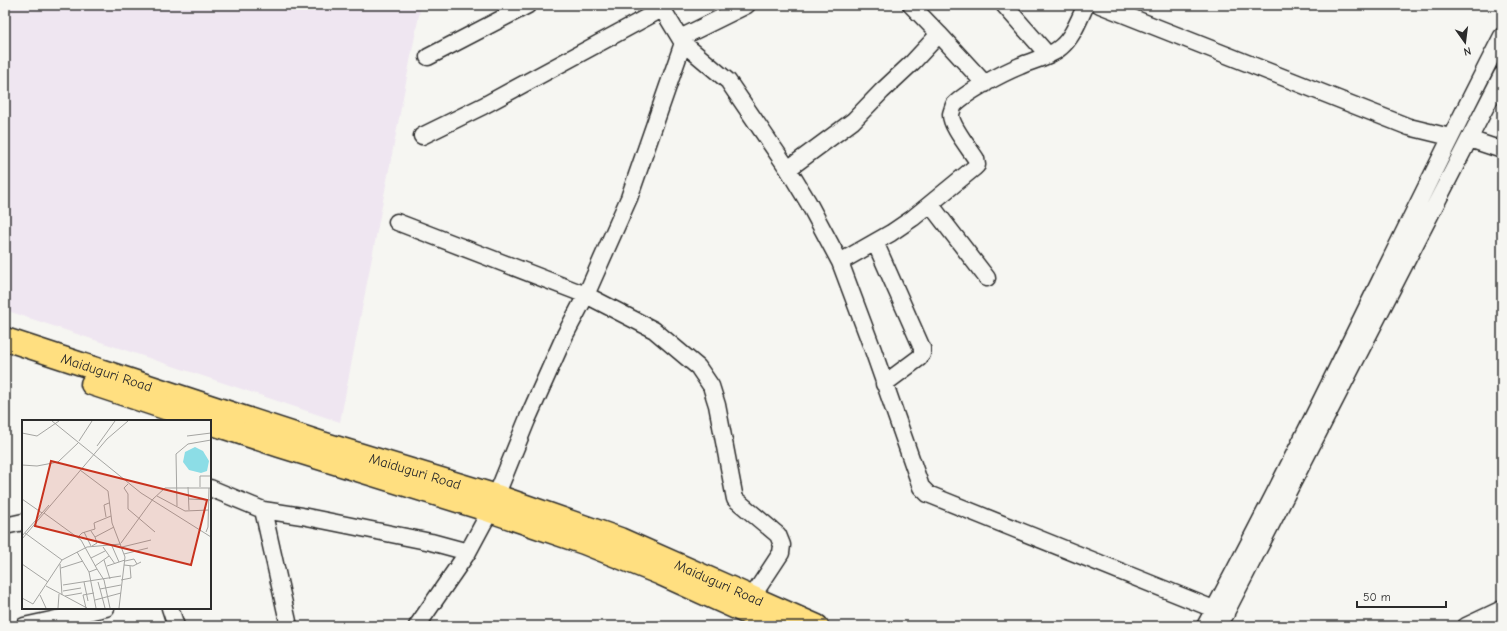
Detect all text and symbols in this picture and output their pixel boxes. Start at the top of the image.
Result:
north arrow [1445,22,1485,62]
text: N [1462,44,1472,58]
street label: Maiduguri Road [59,350,154,396]
inset map [22,420,211,609]
street label: Maiduguri Road [367,450,463,494]
street label: Maiduguri Road [672,556,766,610]
scale bar [1357,583,1446,609]
text: 50 m [1363,590,1391,604]

